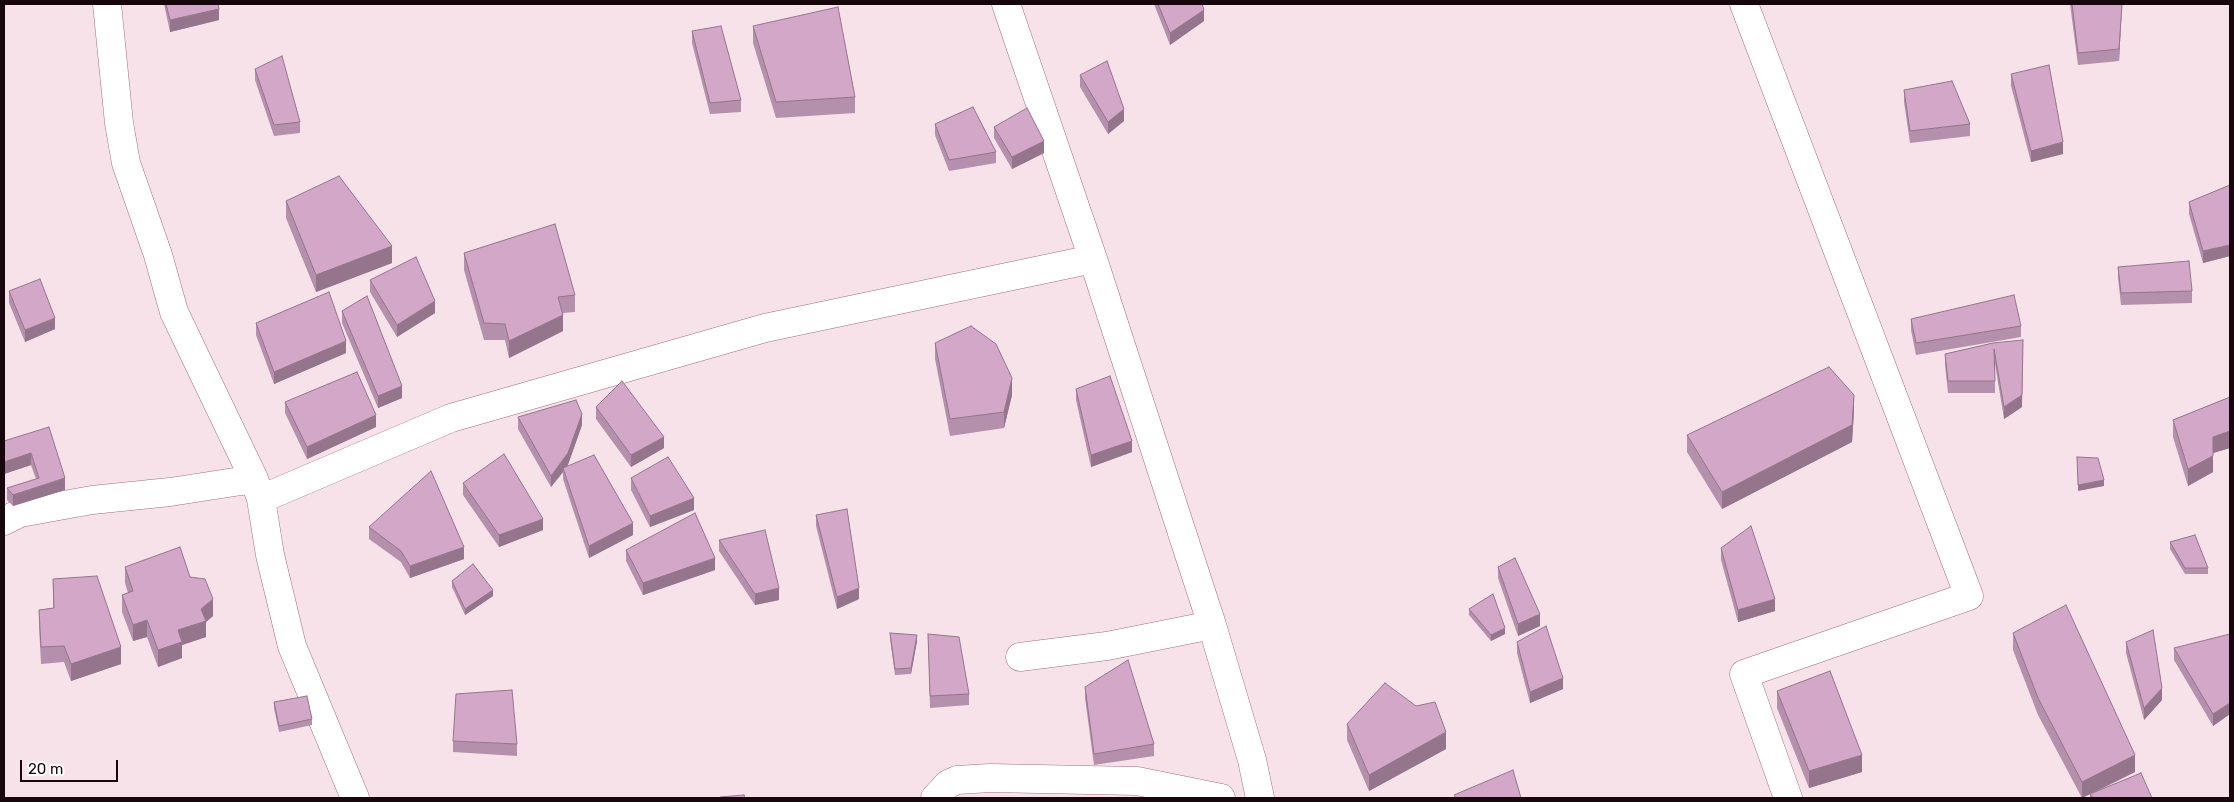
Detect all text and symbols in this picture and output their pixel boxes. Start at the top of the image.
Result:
scale bar [22,750,120,782]
text: 20 m [28,760,63,778]

